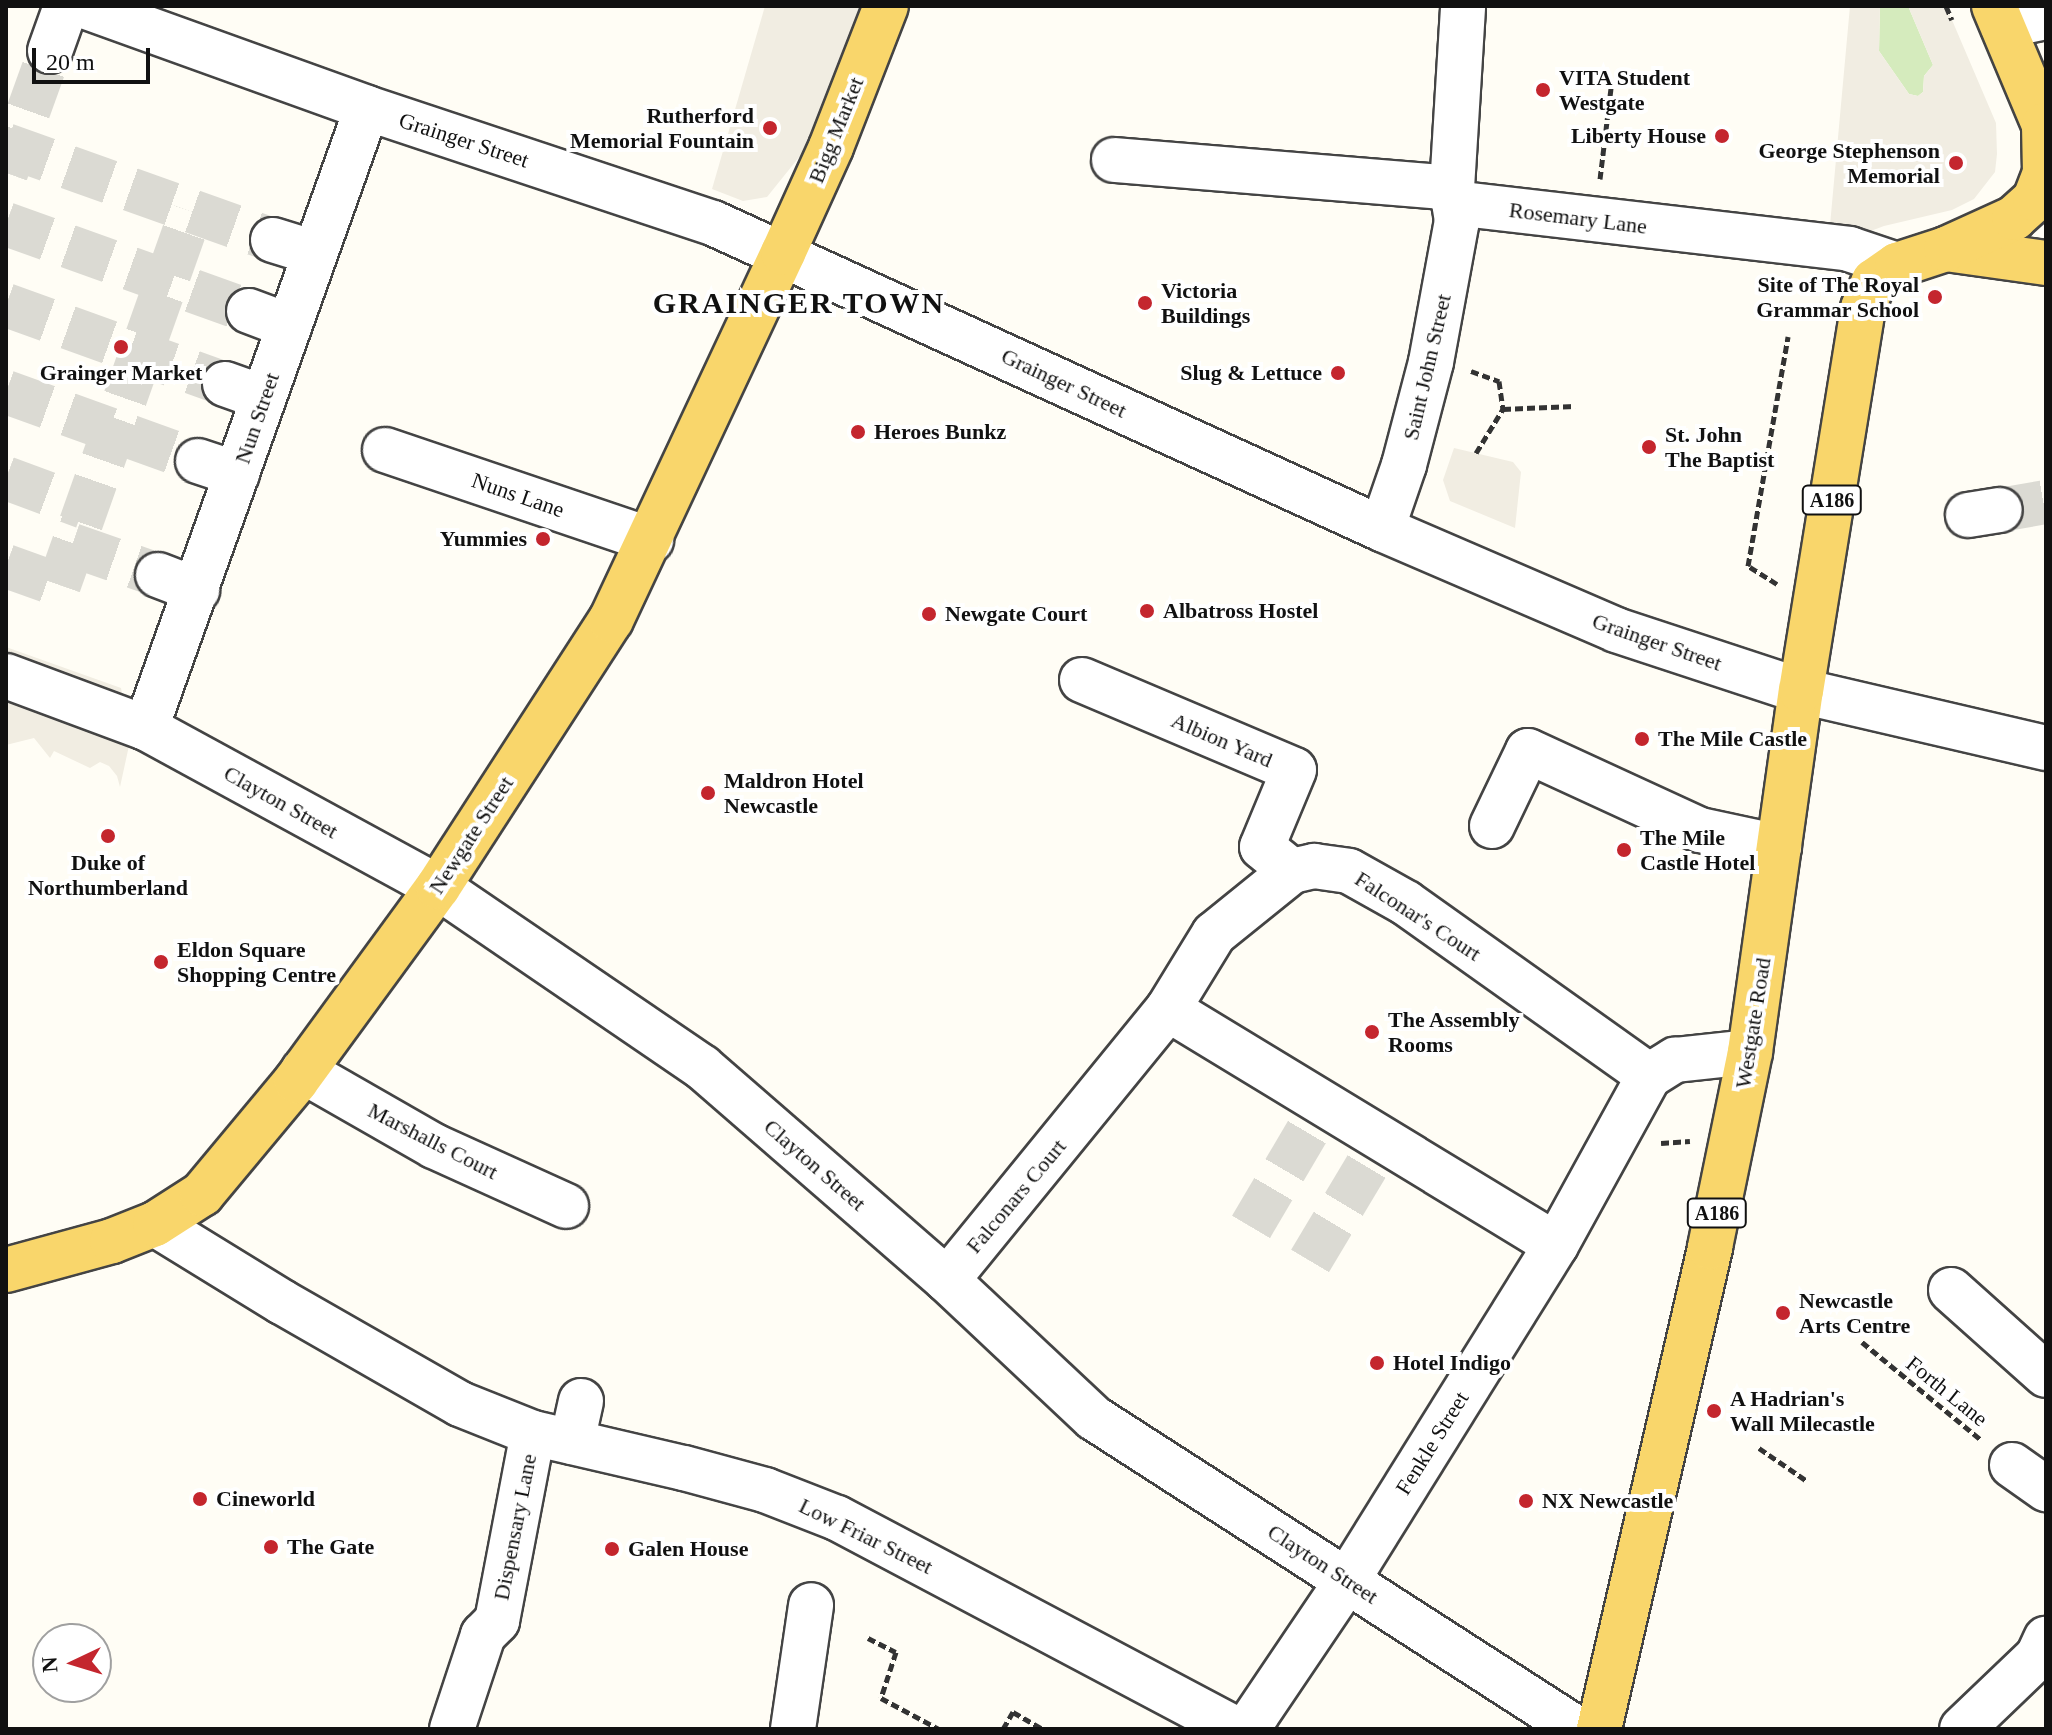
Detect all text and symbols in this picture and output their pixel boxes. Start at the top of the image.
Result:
scale bar [36,32,154,82]
text: 20 m [46,49,95,75]
place label: VITA Student Westgate [1559,64,1691,116]
street label: Bigg Market [803,73,869,187]
marker: VITA Student Westgate [1534,81,1552,99]
place label: Rutherford Memorial Fountain [570,102,754,154]
street label: Grainger Street [396,107,532,173]
marker: Rutherford Memorial Fountain [761,119,779,137]
place label: Liberty House [1571,123,1706,149]
marker: Liberty House [1713,127,1731,145]
place label: George Stephenson Memorial [1758,137,1940,188]
marker: George Stephenson Memorial [1947,154,1965,172]
street label: Rosemary Lane [1508,196,1648,240]
place label: Site of The Royal Grammar School [1756,271,1919,322]
place label: Victoria Buildings [1161,277,1250,328]
district label: GRAINGER TOWN [653,285,945,321]
marker: Site of The Royal Grammar School [1926,288,1944,306]
street label: Saint John Street [1397,291,1457,443]
marker: Victoria Buildings [1136,294,1154,312]
marker: Grainger Market [112,338,130,356]
street label: Grainger Street [997,343,1131,423]
place label: Grainger Market [39,360,203,386]
place label: Slug & Lettuce [1180,360,1322,386]
marker: Slug & Lettuce [1329,364,1347,382]
street label: Nun Street [229,369,285,467]
place label: Heroes Bunkz [874,419,1006,445]
place label: St. John The Baptist [1665,421,1774,472]
marker: Heroes Bunkz [849,423,867,441]
marker: St. John The Baptist [1640,438,1658,456]
street label: Nuns Lane [468,467,568,523]
road number: A186 [1800,484,1864,516]
place label: Yummies [440,526,527,552]
marker: Yummies [534,530,552,548]
place label: Albatross Hostel [1163,598,1318,624]
place label: Newgate Court [945,601,1087,627]
marker: Albatross Hostel [1138,602,1156,620]
marker: Newgate Court [920,605,938,623]
street label: Grainger Street [1589,608,1725,676]
street label: Albion Yard [1167,707,1277,773]
place label: The Mile Castle [1658,726,1807,752]
marker: The Mile Castle [1633,730,1651,748]
street label: Clayton Street [219,760,343,844]
place label: Maldron Hotel Newcastle [724,767,864,818]
street label: Newgate Street [423,771,519,899]
marker: Maldron Hotel Newcastle [699,784,717,802]
place label: The Mile Castle Hotel [1640,824,1755,876]
marker: Duke of Northumberland [99,827,117,845]
marker: The Mile Castle Hotel [1615,841,1633,859]
place label: Duke of Northumberland [28,849,188,900]
street label: Falconar's Court [1350,865,1486,967]
place label: Eldon Square Shopping Centre [177,936,336,988]
marker: Eldon Square Shopping Centre [152,953,170,971]
street label: Westgate Road [1730,956,1776,1090]
place label: The Assembly Rooms [1388,1006,1521,1058]
marker: The Assembly Rooms [1363,1023,1381,1041]
street label: Marshalls Court [364,1097,502,1185]
street label: Clayton Street [759,1114,871,1216]
street label: Falconars Court [961,1133,1071,1259]
road number: A186 [1685,1197,1749,1229]
place label: Newcastle Arts Centre [1799,1287,1910,1338]
marker: Newcastle Arts Centre [1774,1304,1792,1322]
place label: Hotel Indigo [1393,1350,1511,1376]
street label: Forth Lane [1901,1350,1993,1432]
marker: Hotel Indigo [1368,1354,1386,1372]
place label: A Hadrian's Wall Milecastle [1730,1385,1875,1436]
street label: Fenkle Street [1390,1387,1474,1499]
marker: A Hadrian's Wall Milecastle [1705,1402,1723,1420]
street label: Dispensary Lane [488,1452,542,1602]
place label: Cineworld [216,1486,315,1512]
place label: NX Newcastle [1542,1488,1673,1514]
marker: Cineworld [191,1490,209,1508]
street label: Low Friar Street [795,1492,937,1580]
marker: NX Newcastle [1517,1492,1535,1510]
street label: Clayton Street [1263,1518,1383,1610]
place label: The Gate [287,1534,374,1560]
place label: Galen House [628,1536,748,1562]
marker: The Gate [262,1538,280,1556]
marker: Galen House [603,1540,621,1558]
north arrow [32,1623,112,1703]
text: N [37,1656,63,1673]

